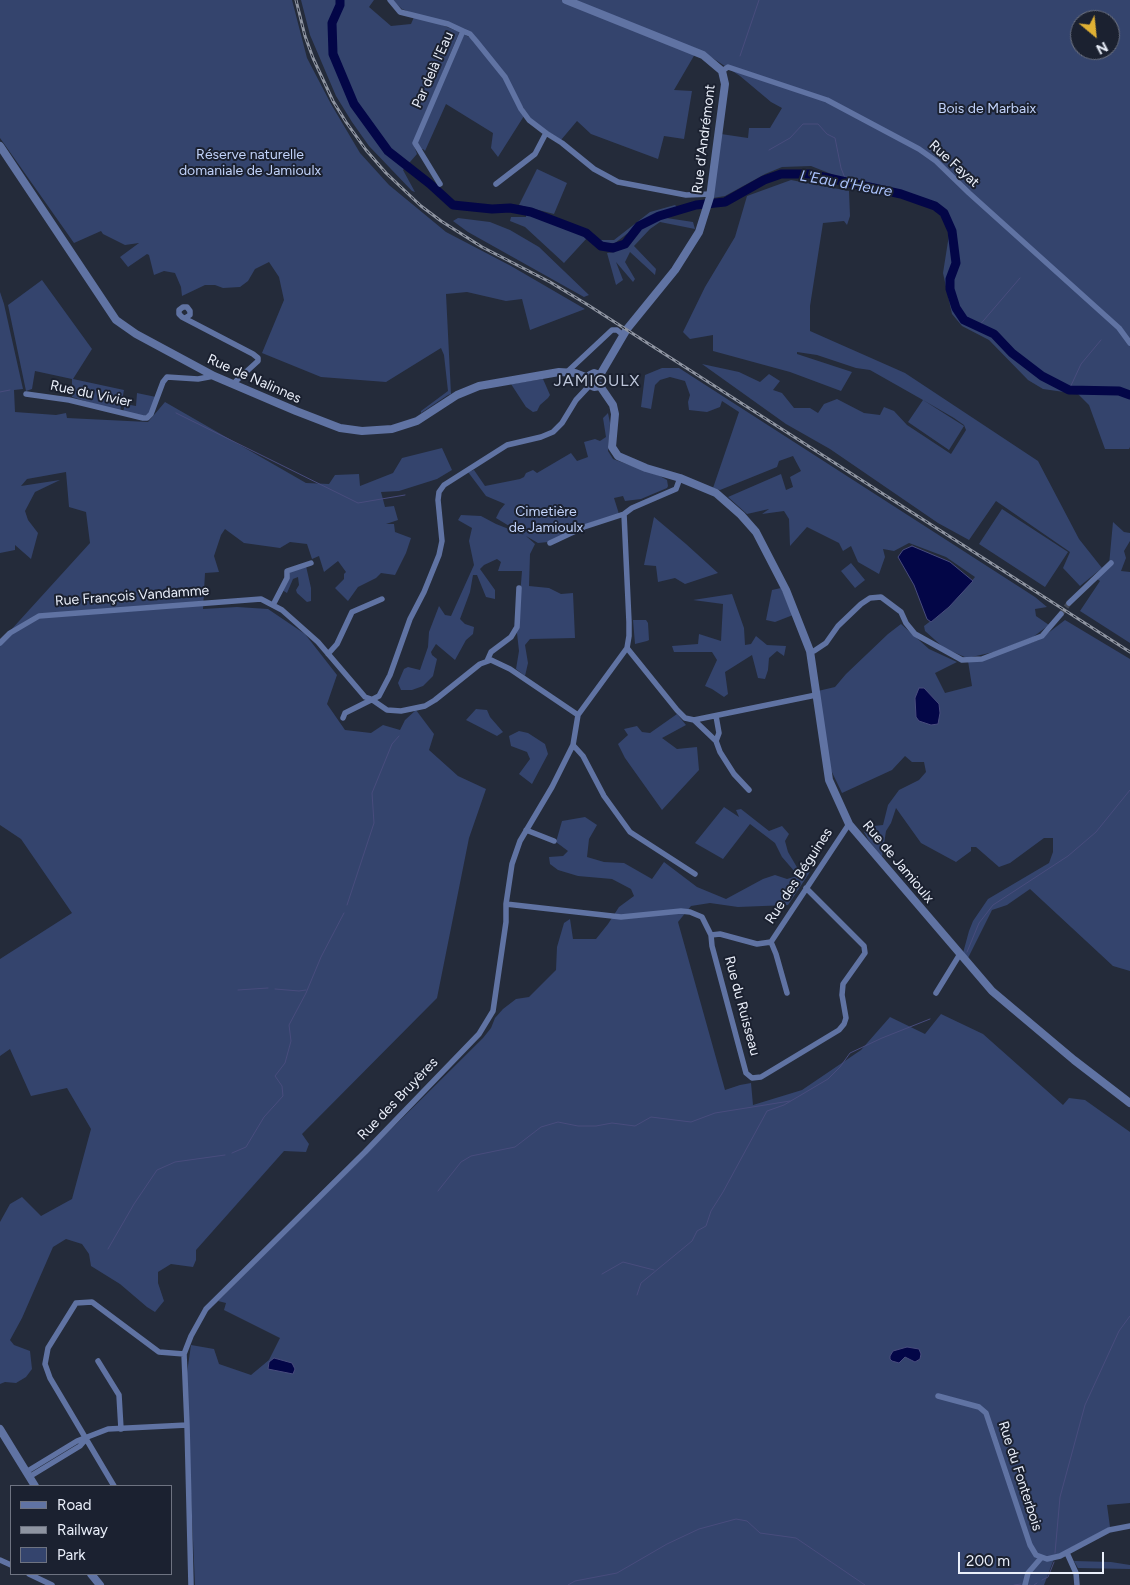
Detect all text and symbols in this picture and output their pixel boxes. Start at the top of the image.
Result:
north arrow [1070,10,1120,60]
street label: Par delà l'Eau [409,29,457,111]
text: N [1093,38,1111,58]
street label: Rue d'Andrémont [689,84,719,194]
park label: Bois de Marbaix [938,101,1036,117]
street label: Rue Fayat [925,137,983,191]
park label: Réserve naturelle domaniale de Jamioulx [179,147,321,180]
water label: L'Eau d'Heure [798,167,894,201]
street label: Rue de Nalinnes [204,351,304,407]
district label: JAMIOULX [553,371,641,391]
street label: Rue du Vivier [49,377,133,411]
park label: Cimetière de Jamioulx [509,504,583,536]
street label: Rue François Vandamme [54,582,210,610]
street label: Rue de Jamioulx [859,817,937,907]
street label: Rue des Béguines [762,825,836,927]
street label: Rue du Ruisseau [721,954,763,1058]
street label: Rue des Bruyères [354,1054,442,1144]
street label: Rue du Fonterbois [994,1419,1046,1533]
legend [10,1485,172,1575]
text: Road [57,1496,92,1514]
text: Railway [57,1521,108,1539]
scale bar [960,1542,1106,1574]
text: Park [57,1546,86,1564]
text: 200 m [966,1552,1010,1570]

